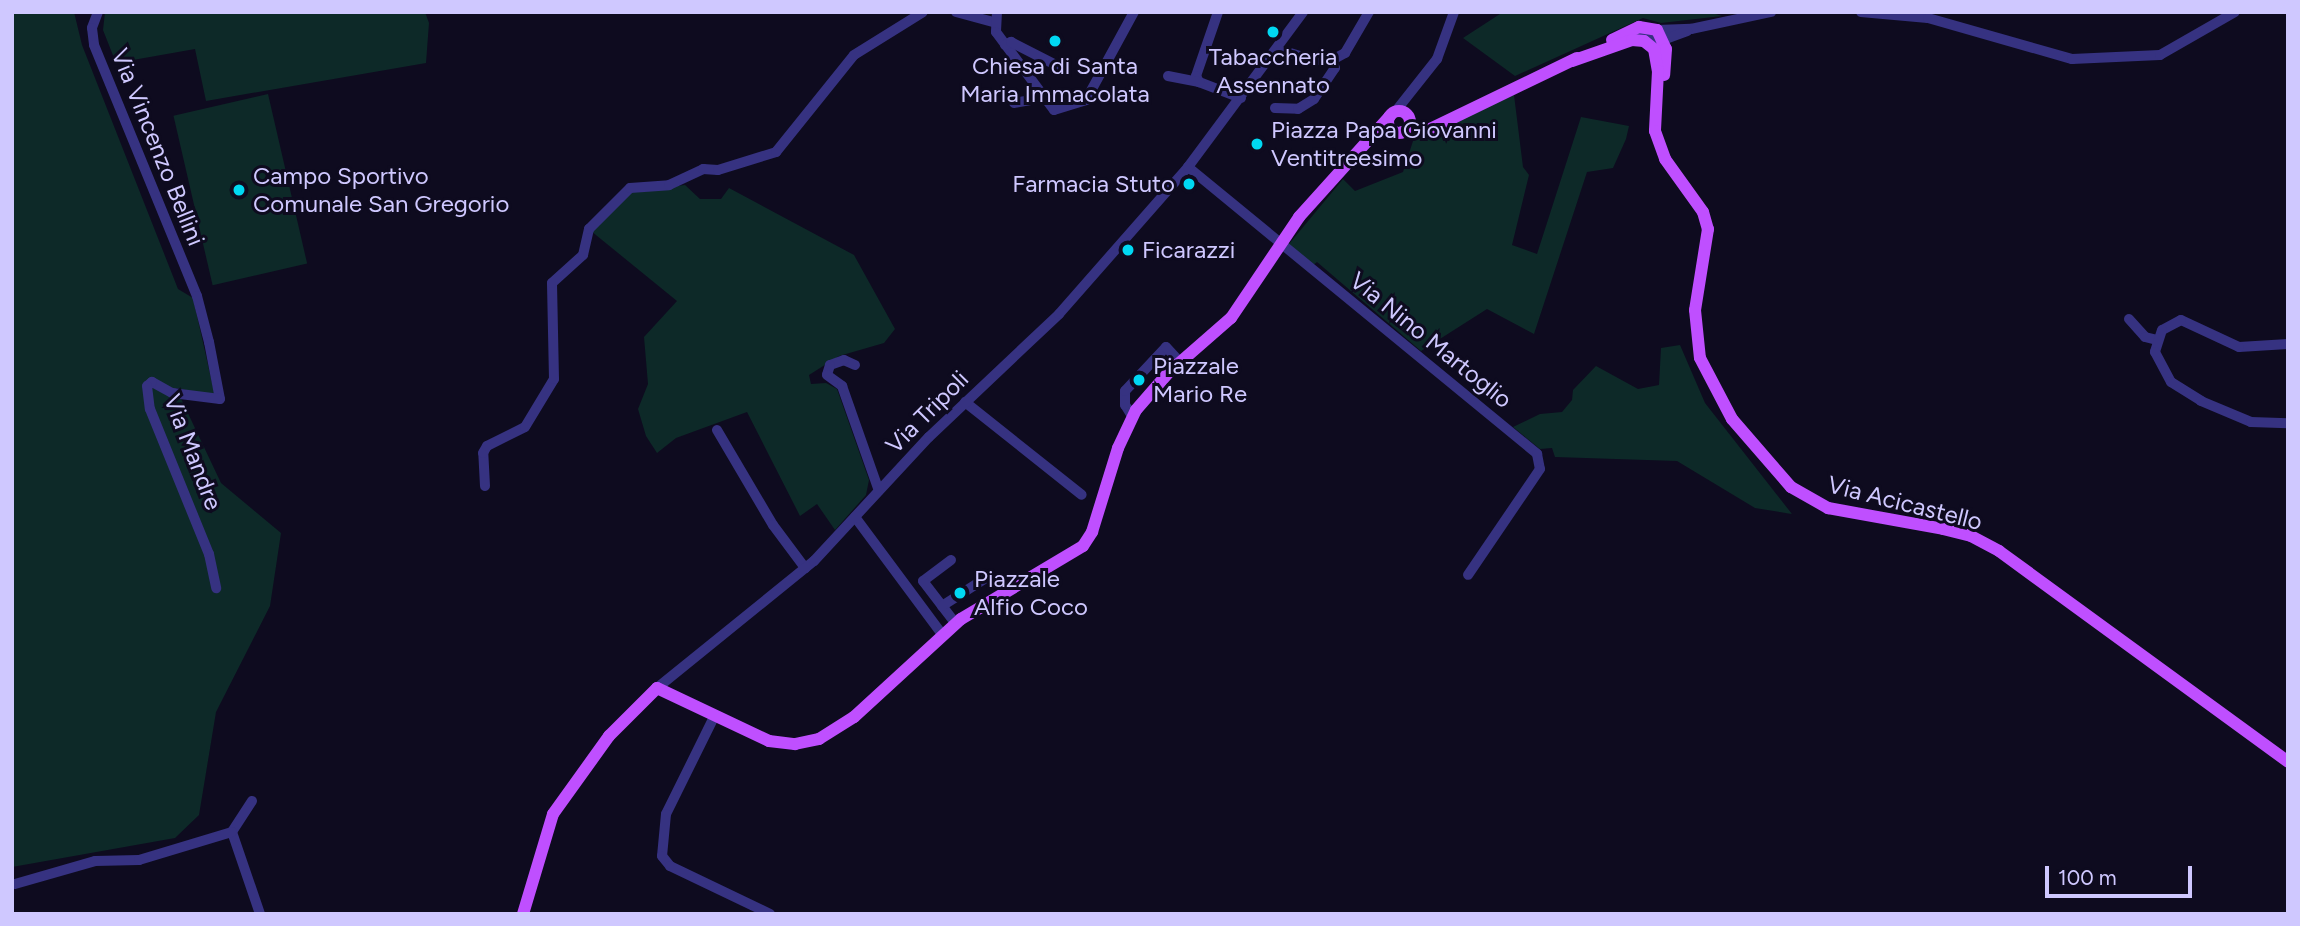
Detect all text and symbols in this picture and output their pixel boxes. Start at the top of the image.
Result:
marker: Tabaccheria Assennato [1265,24,1281,40]
marker: Chiesa di Santa Maria Immacolata [1047,33,1063,49]
place label: Tabaccheria Assennato [1209,43,1337,99]
street label: Via Vincenzo Bellini [105,44,211,250]
place label: Chiesa di Santa Maria Immacolata [960,52,1150,108]
place label: Piazza Papa Giovanni Ventitreesimo [1271,116,1497,172]
marker: Piazza Papa Giovanni Ventitreesimo [1249,136,1265,152]
place label: Campo Sportivo Comunale San Gregorio [253,162,509,218]
place label: Farmacia Stuto [1012,170,1175,198]
marker: Farmacia Stuto [1181,176,1197,192]
marker: Campo Sportivo Comunale San Gregorio [231,182,247,198]
place label: Ficarazzi [1142,236,1235,264]
marker: Ficarazzi [1120,242,1136,258]
street label: Via Nino Martoglio [1344,266,1518,414]
place label: Piazzale Mario Re [1153,352,1247,408]
street label: Via Tripoli [880,365,974,459]
marker: Piazzale Mario Re [1131,372,1147,388]
street label: Via Mandre [158,390,228,514]
street label: Via Acicastello [1825,470,1985,536]
place label: Piazzale Alfio Coco [974,565,1088,621]
marker: Piazzale Alfio Coco [952,585,968,601]
scale bar [2048,852,2195,896]
text: 100 m [2058,865,2117,890]

